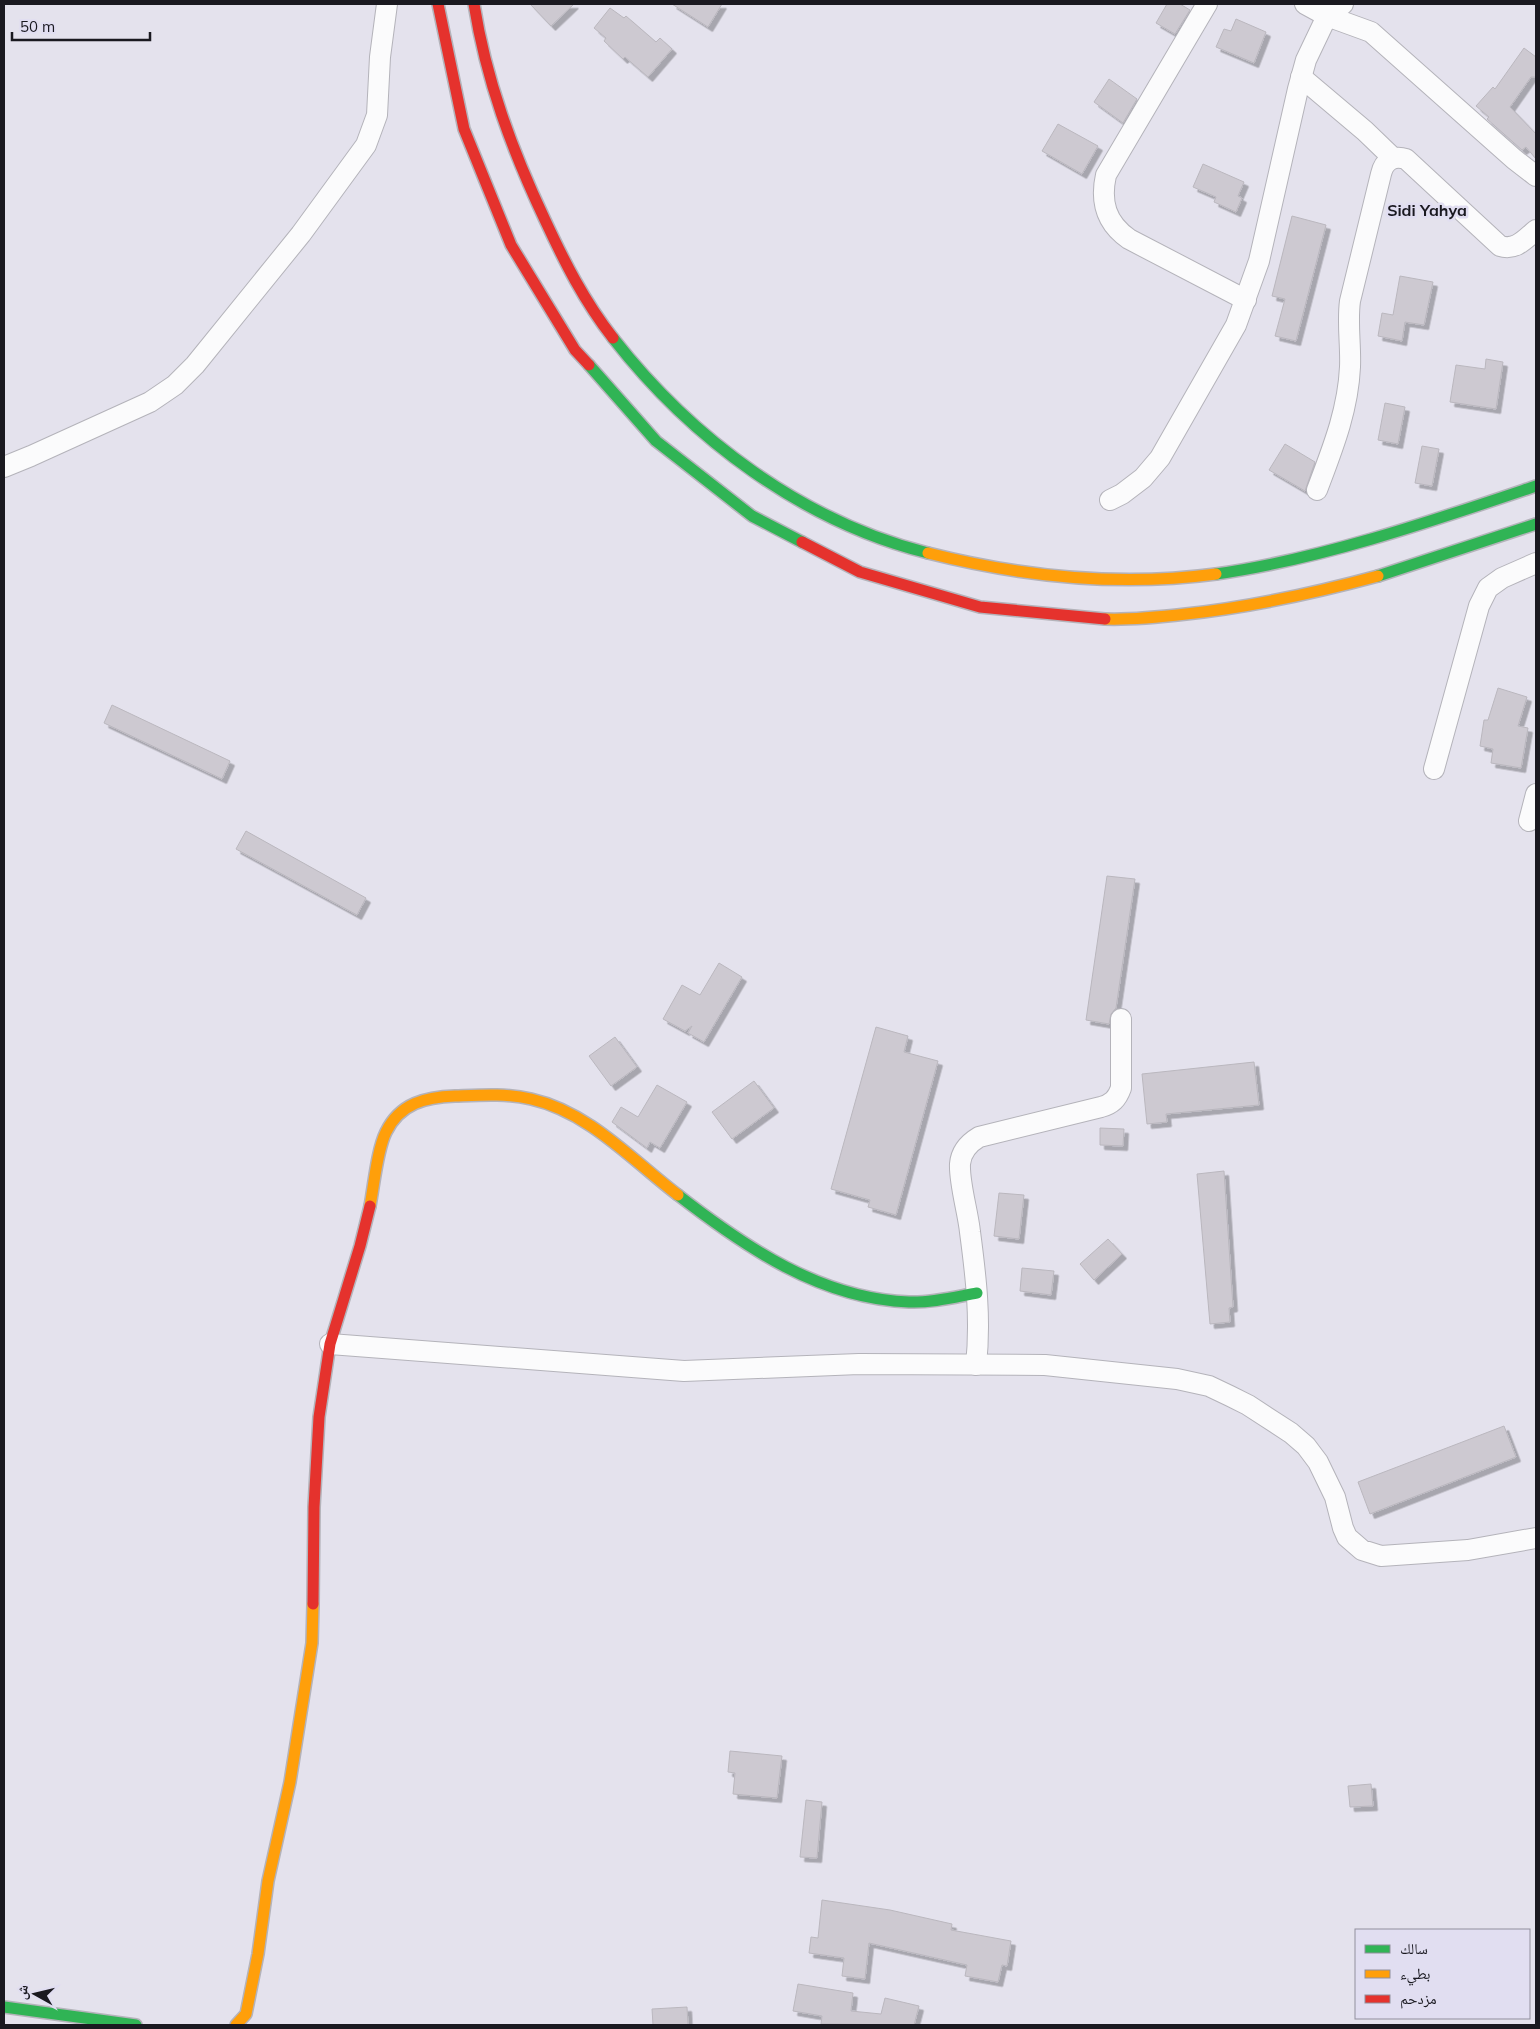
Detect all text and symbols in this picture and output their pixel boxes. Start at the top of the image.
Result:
scale bar [12,10,150,42]
text: 50 m [20,17,55,36]
district label: Sidi Yahya [1387,200,1467,220]
legend [1355,1929,1530,2019]
text: سالك [1400,1939,1428,1958]
text: بطيء [1400,1964,1430,1986]
north arrow [10,1969,60,2019]
text: ش [12,1983,32,2001]
text: مزدحم [1400,1989,1437,2009]

